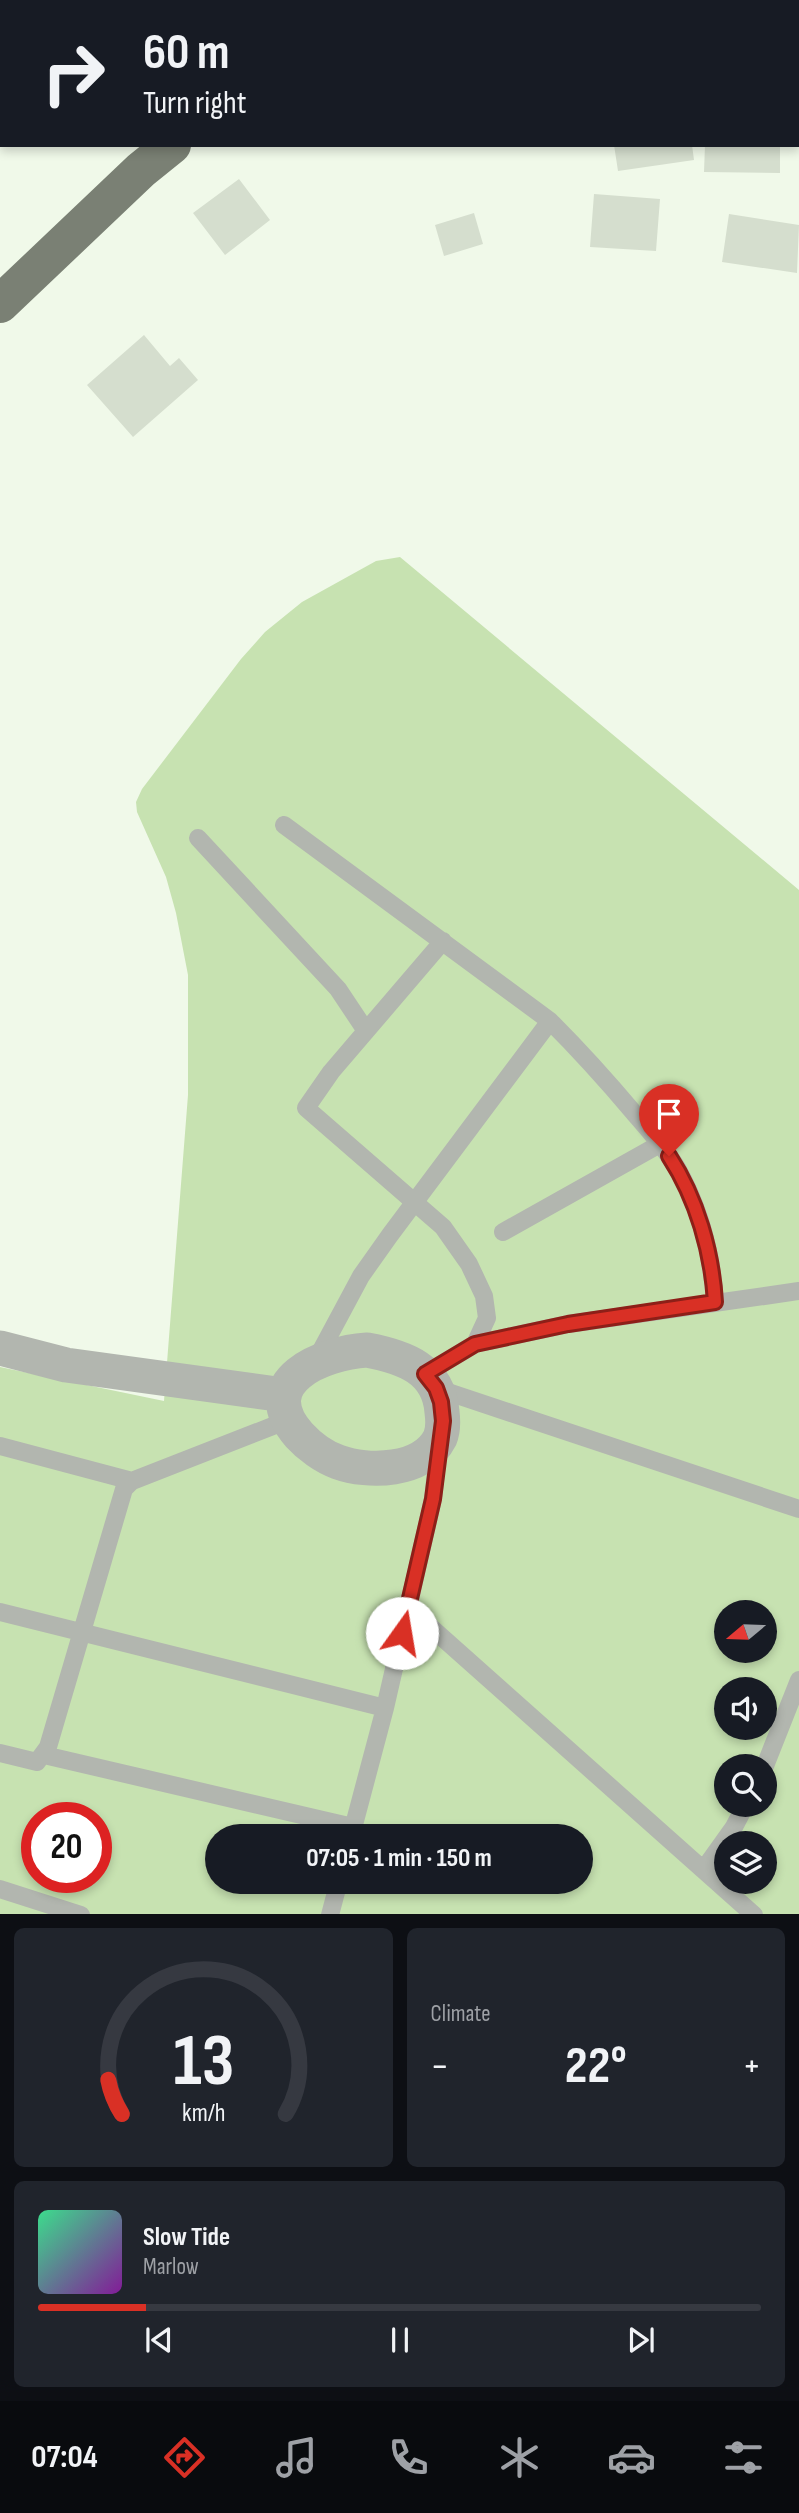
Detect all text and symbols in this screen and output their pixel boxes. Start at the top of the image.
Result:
text: 60 m [143,24,230,83]
icon: right [28,28,119,119]
text: Turn right [143,84,247,123]
pin [639,1084,699,1156]
icon: arrive [650,1095,688,1133]
position arrow [365,1596,439,1670]
north arrow [714,1600,777,1662]
map controls [714,1600,777,1894]
button: sound [714,1677,777,1740]
button: search [714,1754,777,1817]
speed limit sign: 20 [21,1802,112,1893]
button: layers [714,1831,777,1894]
text: 07:05 · 1 min · 150 m [306,1843,492,1874]
text: Climate [431,2000,490,2028]
text: 13 [173,2018,234,2106]
text: 22° [565,2035,627,2098]
text: − [431,2044,449,2089]
text: + [742,2044,761,2089]
text: km/h [182,2097,225,2128]
text: Slow Tide [143,2222,230,2253]
text: Marlow [143,2253,199,2281]
icon: previous [140,2321,178,2359]
icon: pause [381,2321,419,2359]
icon: next [622,2321,660,2359]
icon: directions [160,2433,209,2482]
icon: music [272,2433,321,2482]
icon: phone [384,2433,433,2482]
icon: climate [495,2433,544,2482]
icon: car [607,2433,656,2482]
icon: filters [719,2433,768,2482]
text: 07:04 [31,2438,98,2477]

